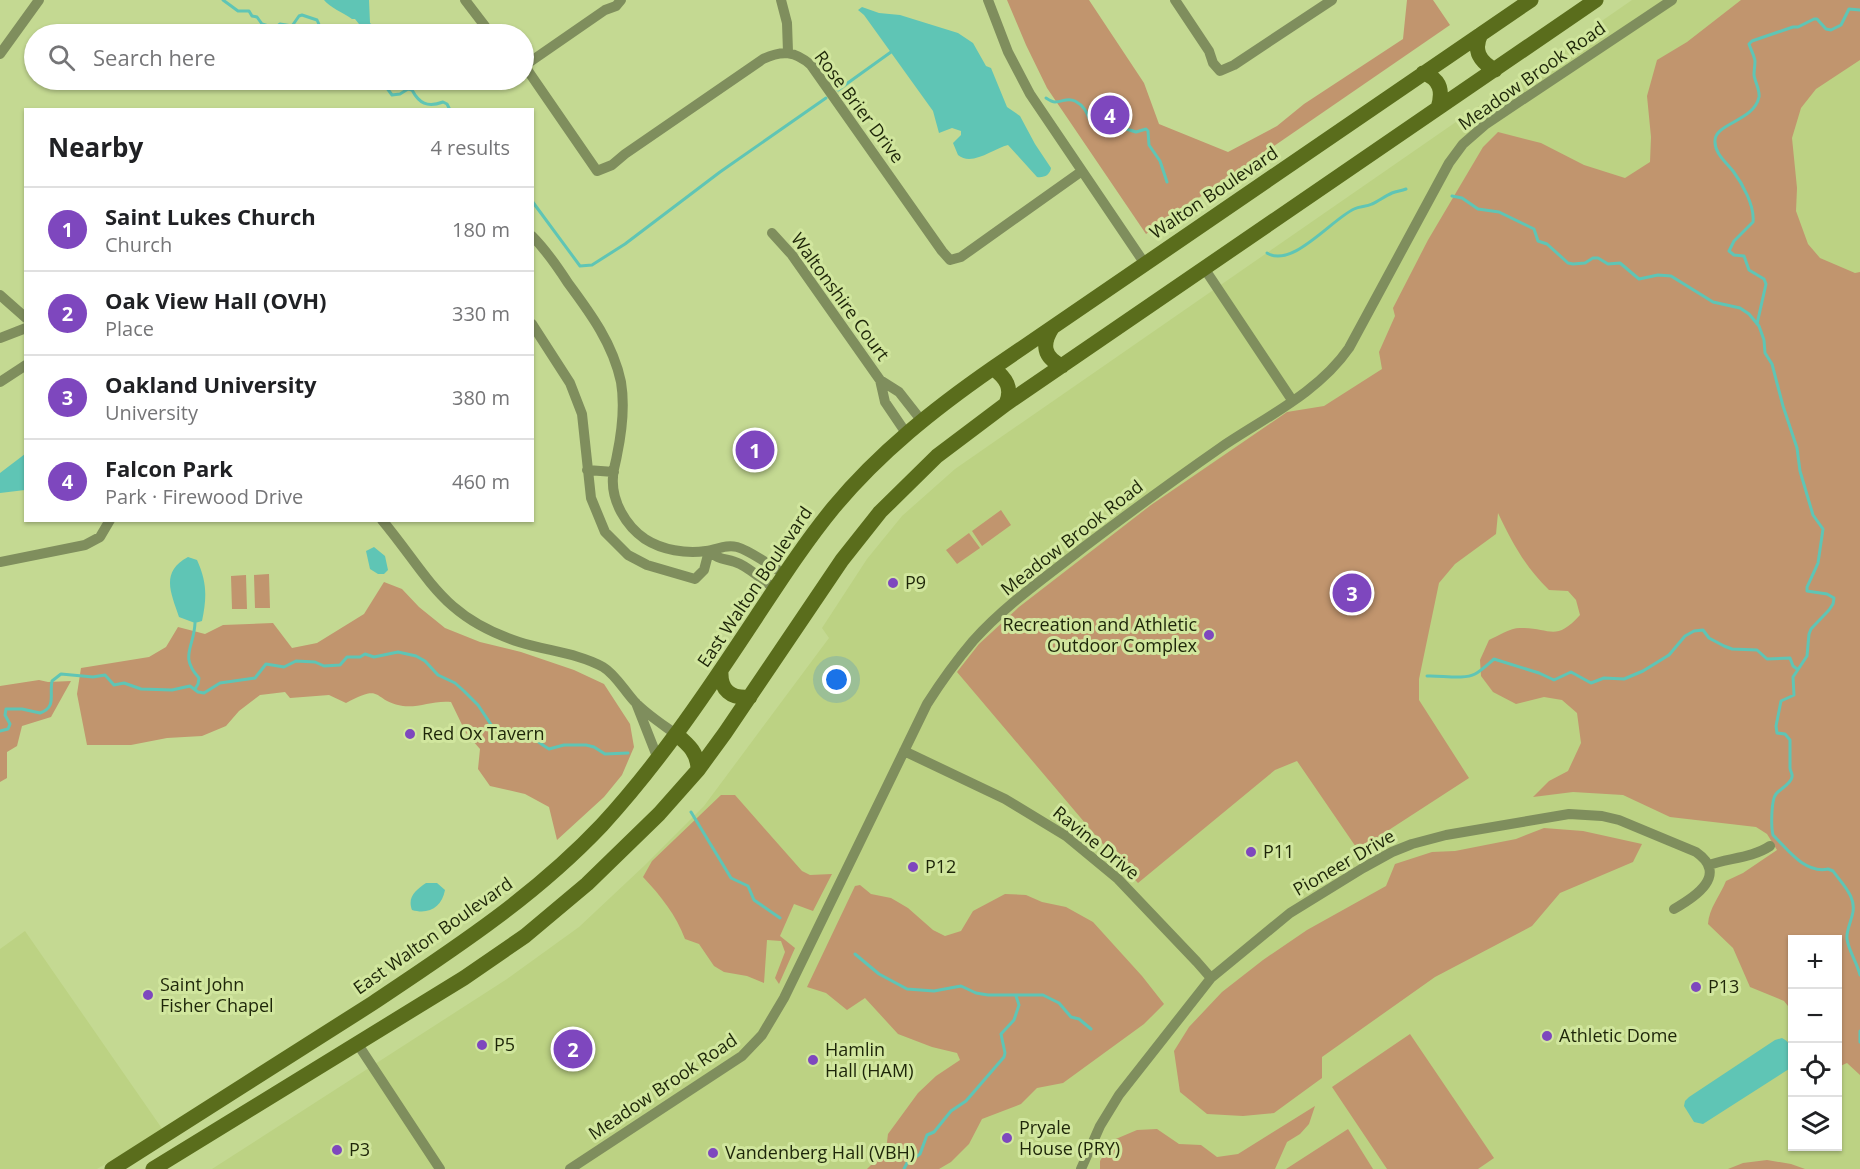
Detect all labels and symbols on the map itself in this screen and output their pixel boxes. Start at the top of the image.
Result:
street label: Meadow Brook Road [1453,15,1610,135]
street label: Rose Brier Drive [810,45,910,168]
pin: 4 [1090,92,1130,138]
street label: Walton Boulevard [1145,140,1282,244]
street label: Waltonshire Court [786,228,895,365]
pin: 1 [736,428,774,472]
street label: Meadow Brook Road [995,474,1148,600]
street label: East Walton Boulevard [691,501,817,672]
place label: P9 [905,570,926,594]
pin: 3 [1332,570,1372,616]
marker: P9 [886,576,900,590]
place label: Recreation and Athletic Outdoor Complex [1002,612,1198,657]
marker: Recreation and Athletic Outdoor Complex [1202,628,1216,642]
your location [822,665,851,694]
place label: Red Ox Tavern [422,721,544,745]
marker: Red Ox Tavern [403,727,417,741]
street label: Ravine Drive [1048,800,1145,884]
street label: Pioneer Drive [1288,823,1399,901]
place label: P11 [1263,839,1294,863]
marker: P11 [1244,845,1258,859]
place label: P12 [925,854,956,878]
marker: P12 [906,860,920,874]
street label: East Walton Boulevard [348,871,517,999]
place label: Saint John Fisher Chapel [160,972,274,1017]
place label: P13 [1708,974,1739,998]
marker: P13 [1689,980,1703,994]
marker: Saint John Fisher Chapel [141,988,155,1002]
place label: Athletic Dome [1559,1023,1677,1047]
pin: 2 [554,1026,592,1072]
street label: Meadow Brook Road [583,1027,741,1145]
marker: Athletic Dome [1540,1029,1554,1043]
place label: P5 [494,1032,515,1056]
place label: Hamlin Hall (HAM) [825,1037,914,1082]
marker: P5 [475,1038,489,1052]
marker: Hamlin Hall (HAM) [806,1053,820,1067]
place label: Pryale House (PRY) [1019,1115,1120,1160]
marker: Pryale House (PRY) [1000,1131,1014,1145]
place label: P3 [349,1137,370,1161]
place label: Vandenberg Hall (VBH) [725,1140,915,1164]
marker: P3 [330,1143,344,1157]
marker: Vandenberg Hall (VBH) [706,1146,720,1160]

